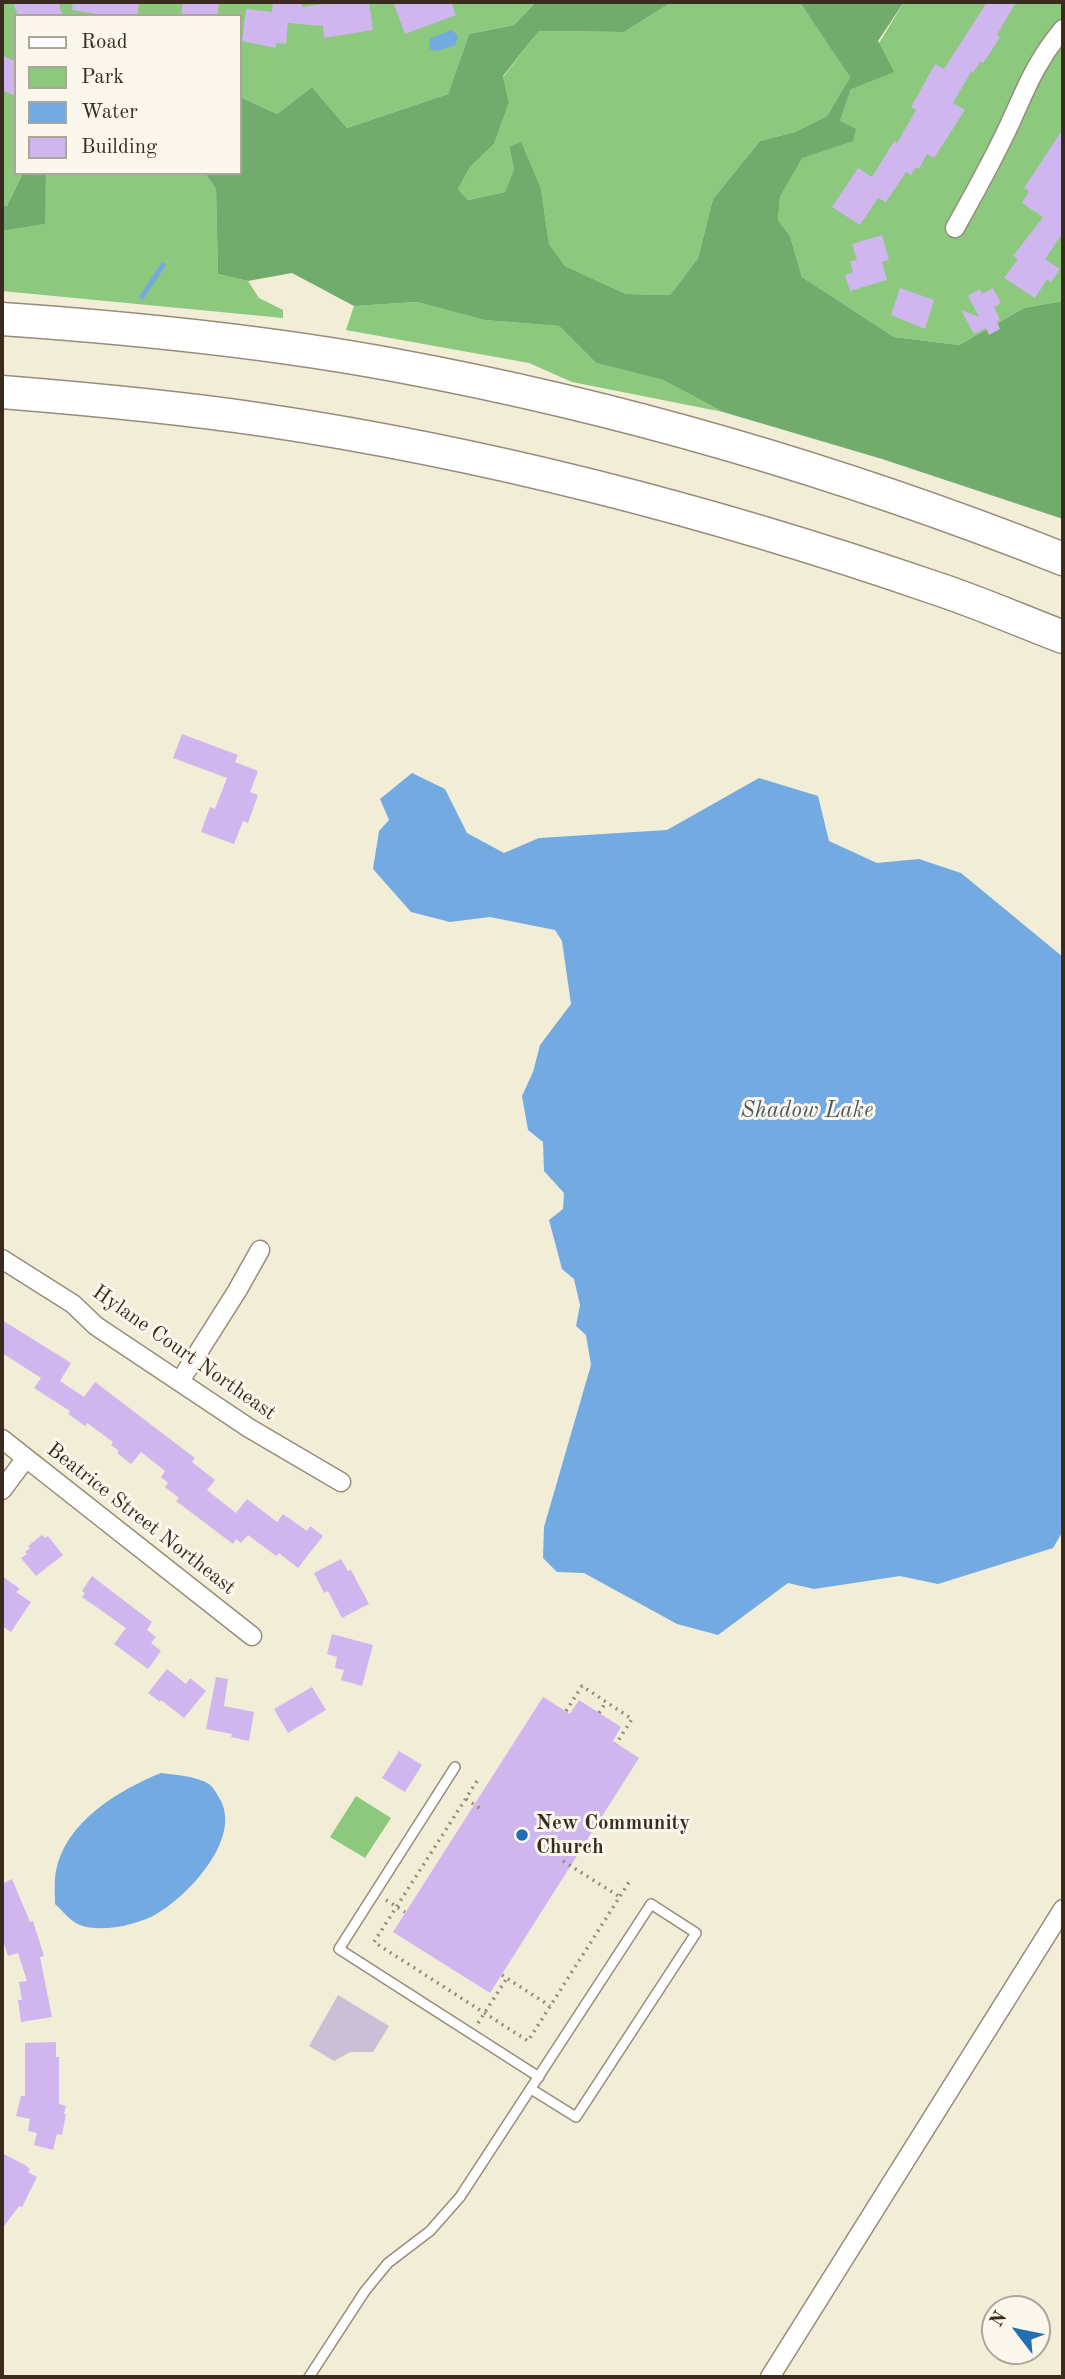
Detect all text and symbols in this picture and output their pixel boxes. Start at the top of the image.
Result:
legend [14,14,242,175]
text: Road [81,32,128,53]
text: Park [81,67,124,88]
text: Water [81,102,138,123]
text: Building [81,137,157,158]
water label: Shadow Lake [741,1097,873,1125]
street label: Hylane Court Northeast [87,1280,281,1426]
street label: Beatrice Street Northeast [41,1437,241,1601]
place label: New Community Church [536,1810,690,1860]
marker: New Community Church [514,1827,530,1843]
north arrow [981,2295,1051,2365]
text: N [988,2308,1011,2331]

